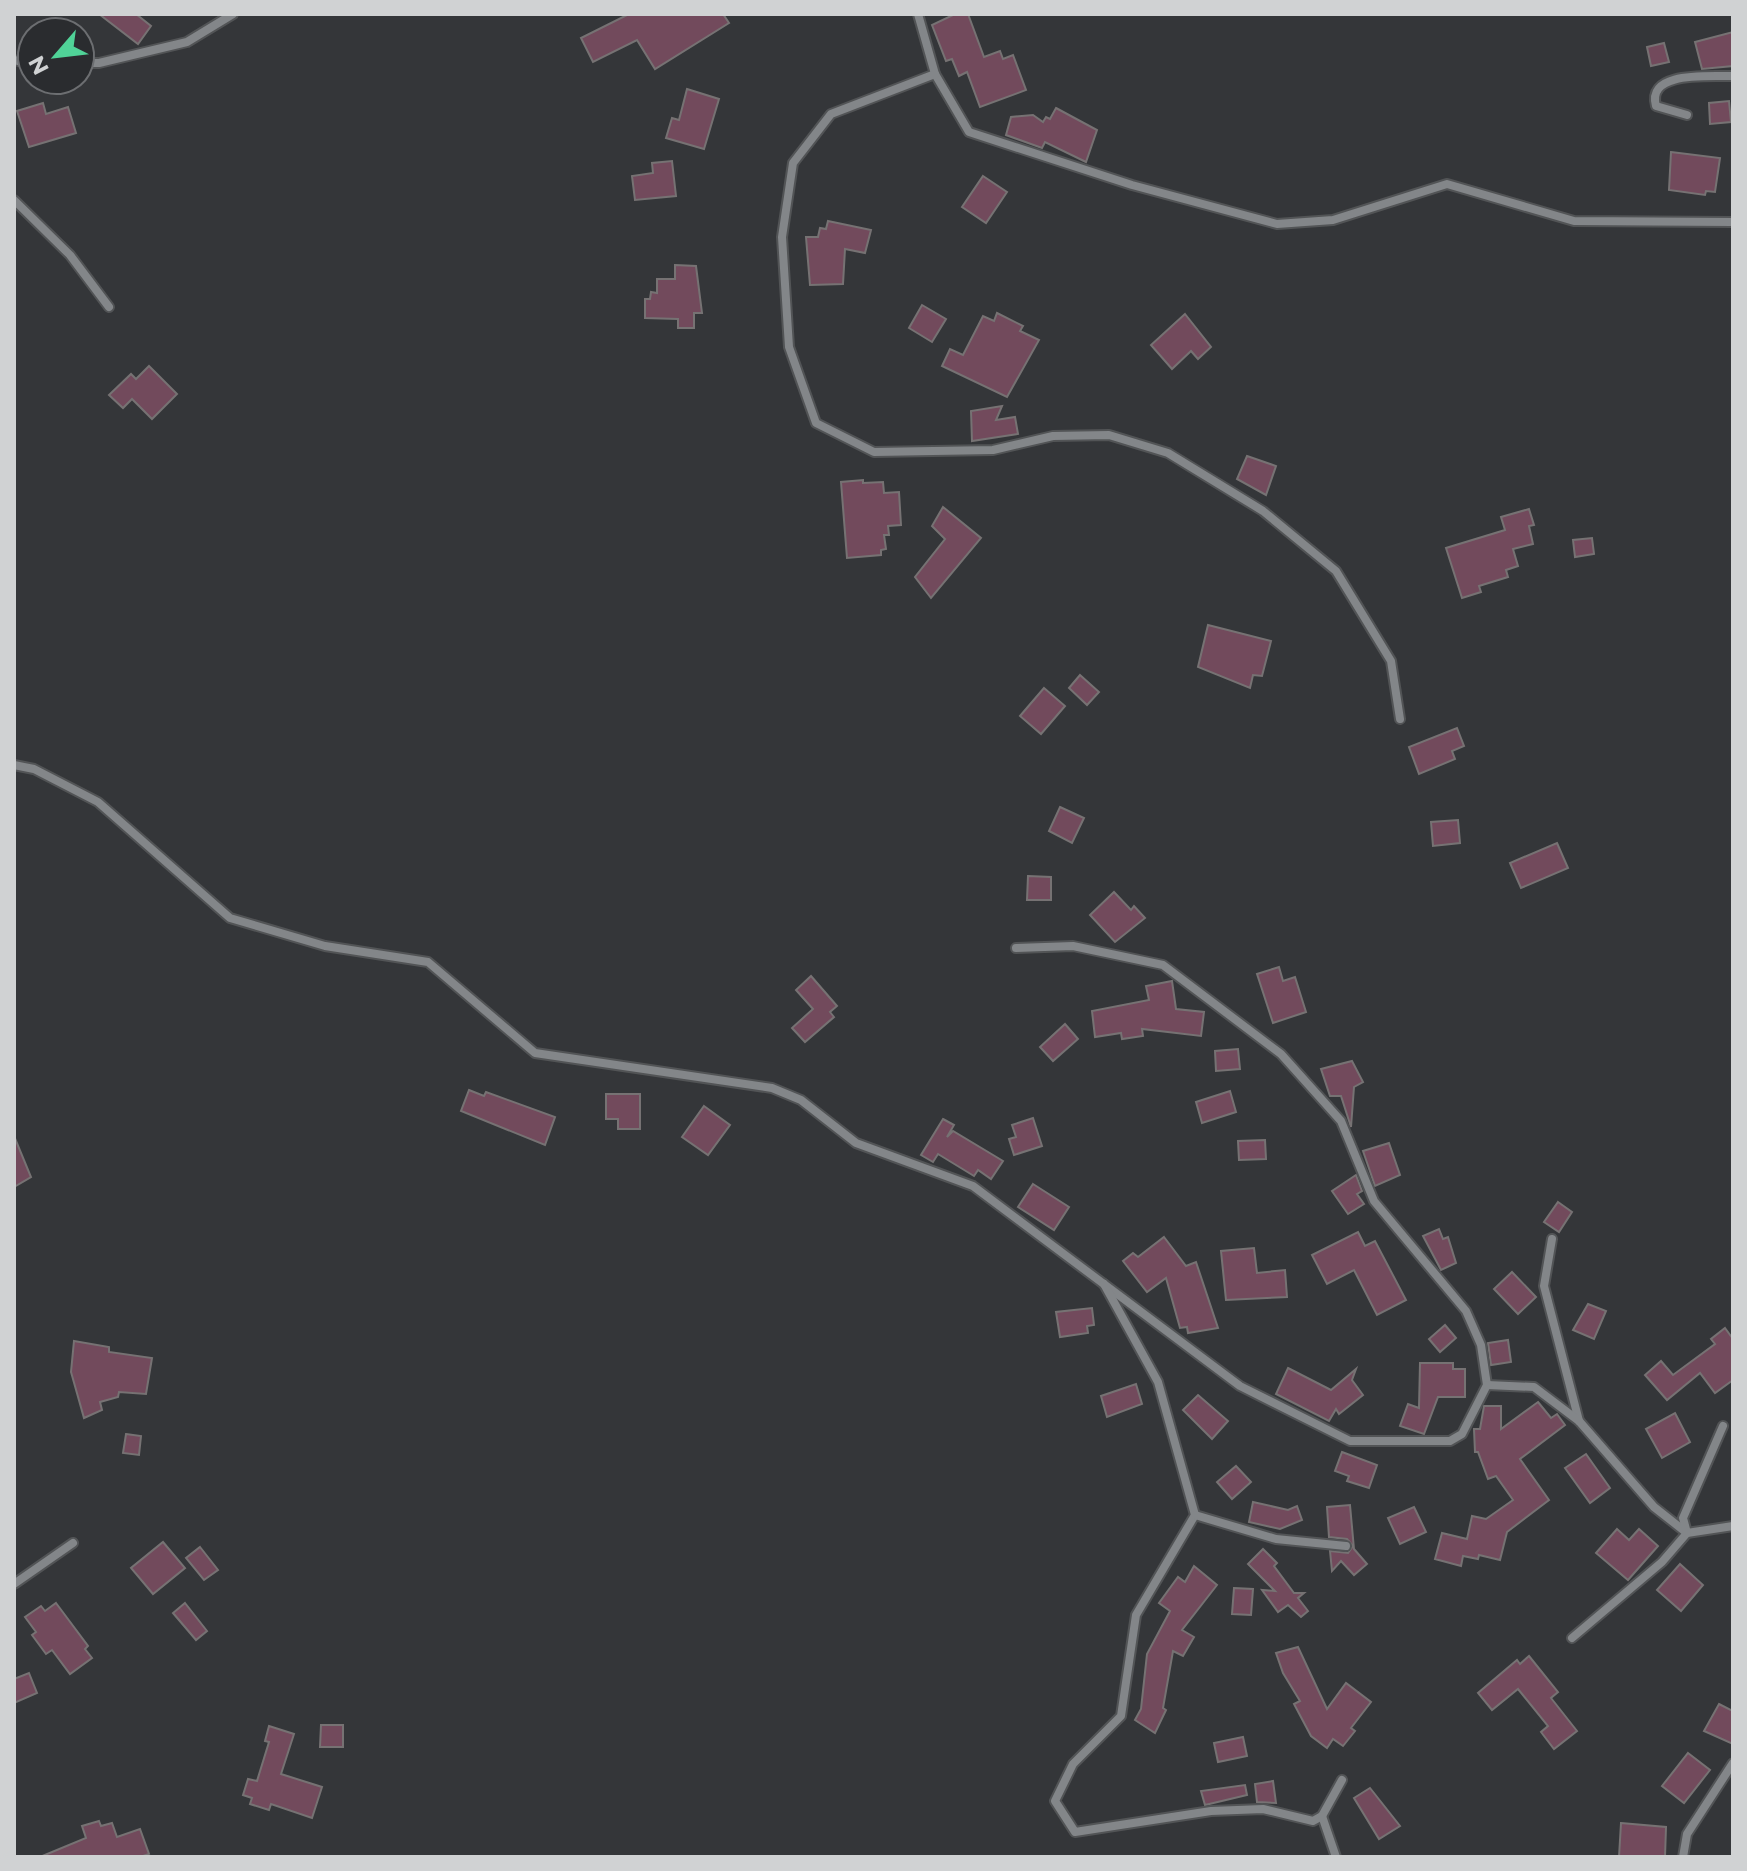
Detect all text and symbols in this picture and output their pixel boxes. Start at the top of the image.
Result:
north arrow [16,16,96,96]
text: N [23,51,55,79]

